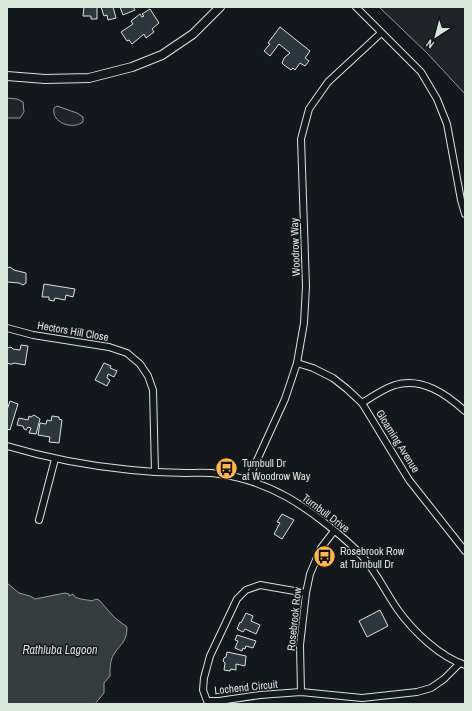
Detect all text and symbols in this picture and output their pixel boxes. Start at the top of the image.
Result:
north arrow [416,16,456,56]
text: N [423,37,437,52]
street label: Woodrow Way [287,217,303,276]
street label: Hectors Hill Close [36,318,110,344]
street label: Gloaming Avenue [373,407,423,475]
bus stop icon: Turnbull Dr at Woodrow Way [214,456,240,482]
place label: Turnbull Dr at Woodrow Way [242,456,311,483]
street label: Turnbull Drive [299,491,353,535]
bus stop icon: Rosebrook Row at Turnbull Dr [311,544,337,570]
place label: Rosebrook Row at Turnbull Dr [340,544,405,571]
street label: Rosebrook Row [284,586,304,652]
water label: Rathluba Lagoon [23,642,97,658]
street label: Lochend Circuit [214,677,279,697]

